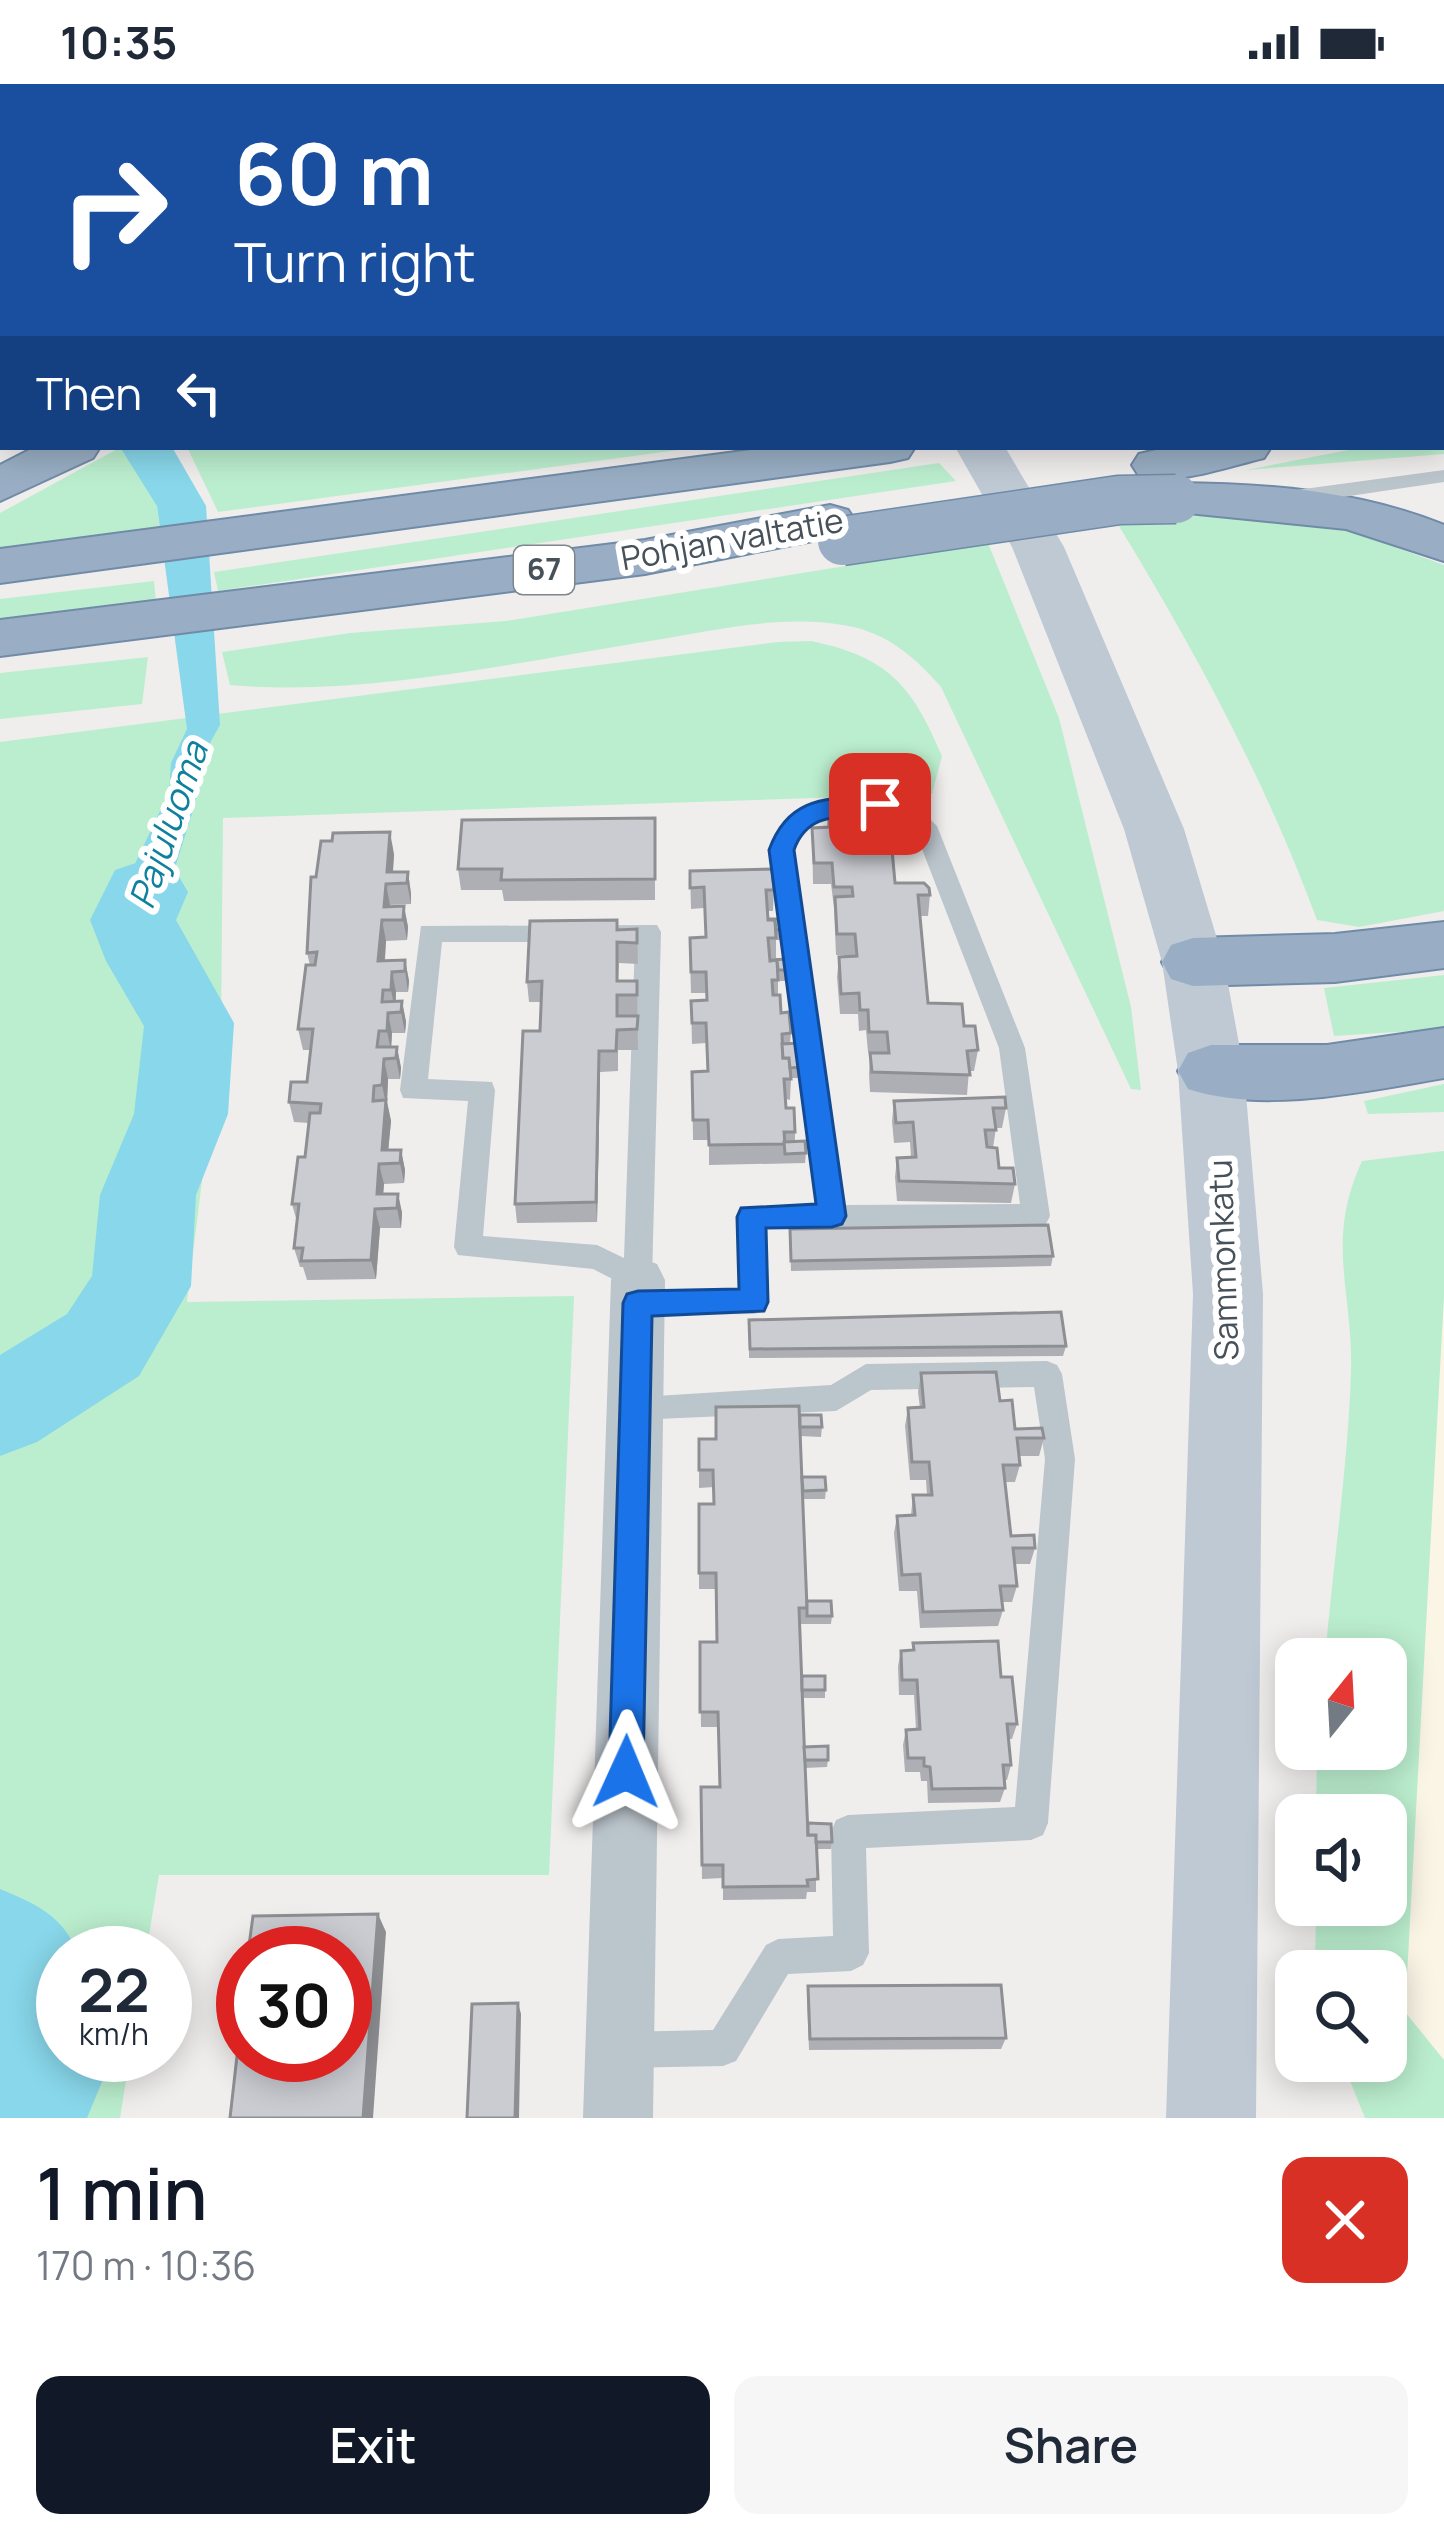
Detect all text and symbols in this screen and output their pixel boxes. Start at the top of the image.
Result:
text: 10:35 [60,11,177,73]
text: 60 m [234,115,434,230]
icon: right [36,132,192,288]
text: Turn right [234,224,476,298]
icon: left [166,360,232,426]
text: Then [36,362,142,424]
street label: Pohjan valtatie [617,497,847,580]
road number: 67 [514,546,574,594]
water label: Pajuluoma [116,733,219,915]
pin [829,753,931,855]
icon: arrive [847,771,913,837]
street label: Sammonkatu [1197,1159,1248,1361]
north arrow [1275,1638,1407,1770]
map controls [1275,1638,1407,2082]
position arrow [563,1709,689,1835]
button: sound [1275,1794,1407,1926]
speed limit sign: 30 [216,1926,372,2082]
text: 22 [78,1948,150,2030]
button: search [1275,1950,1407,2082]
text: km/h [79,2013,149,2054]
text: 1 min [36,2143,208,2242]
button: close [1282,2157,1408,2283]
text: 170 m · 10:36 [36,2238,256,2292]
button: Exit [36,2376,710,2514]
button: Share [734,2376,1408,2514]

